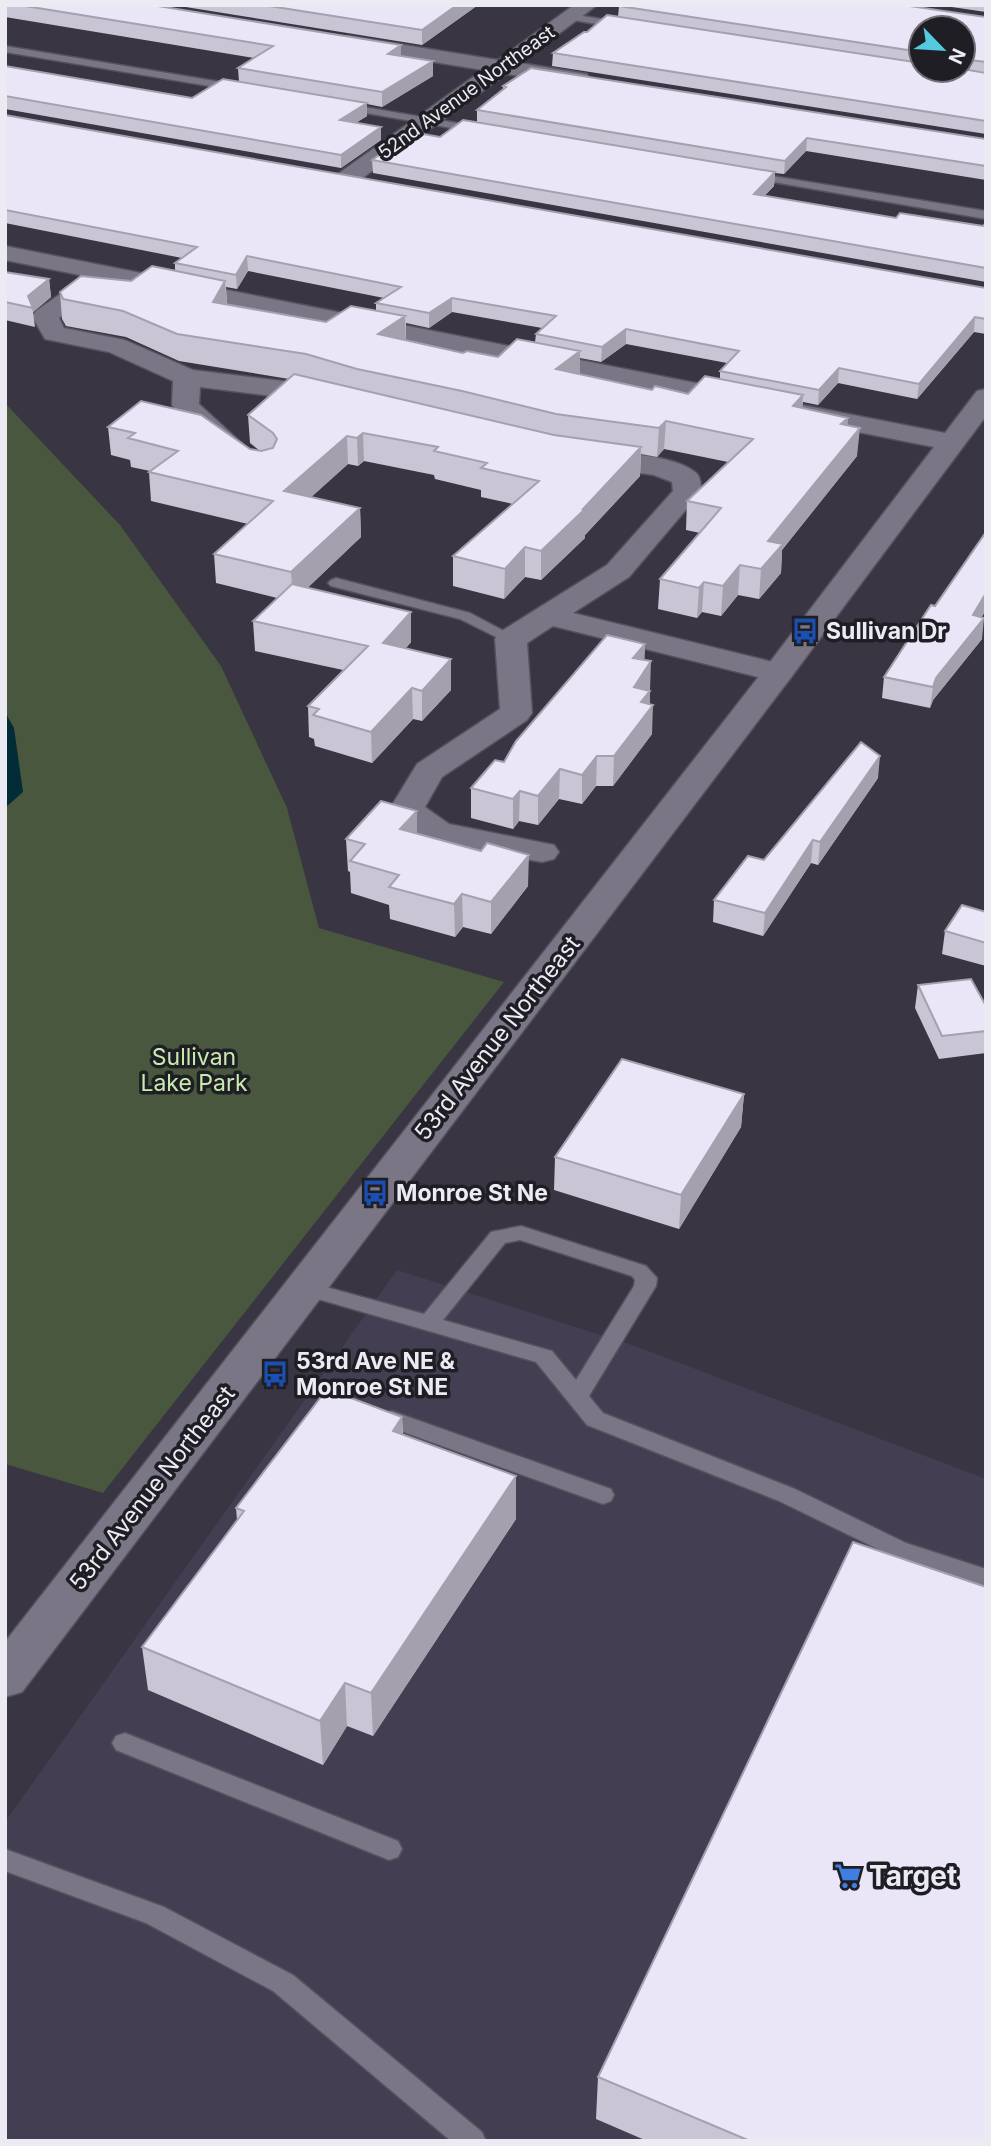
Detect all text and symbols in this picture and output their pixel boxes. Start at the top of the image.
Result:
north arrow [907,14,977,84]
street label: 52nd Avenue Northeast [374,21,559,164]
text: N [943,45,970,67]
bus stop icon: Sullivan Dr [790,616,820,646]
place label: Sullivan Dr [826,617,947,645]
street label: 53rd Avenue Northeast [408,930,586,1146]
park label: Sullivan Lake Park [140,1043,248,1097]
bus stop icon: Monroe St Ne [360,1178,390,1208]
place label: Monroe St Ne [396,1179,548,1207]
place label: 53rd Ave NE & Monroe St NE [296,1347,455,1401]
bus stop icon: 53rd Ave NE & Monroe St NE [260,1359,290,1389]
street label: 53rd Avenue Northeast [63,1380,241,1596]
place label: Target [869,1859,957,1893]
supermarket icon: Target [833,1861,863,1891]

